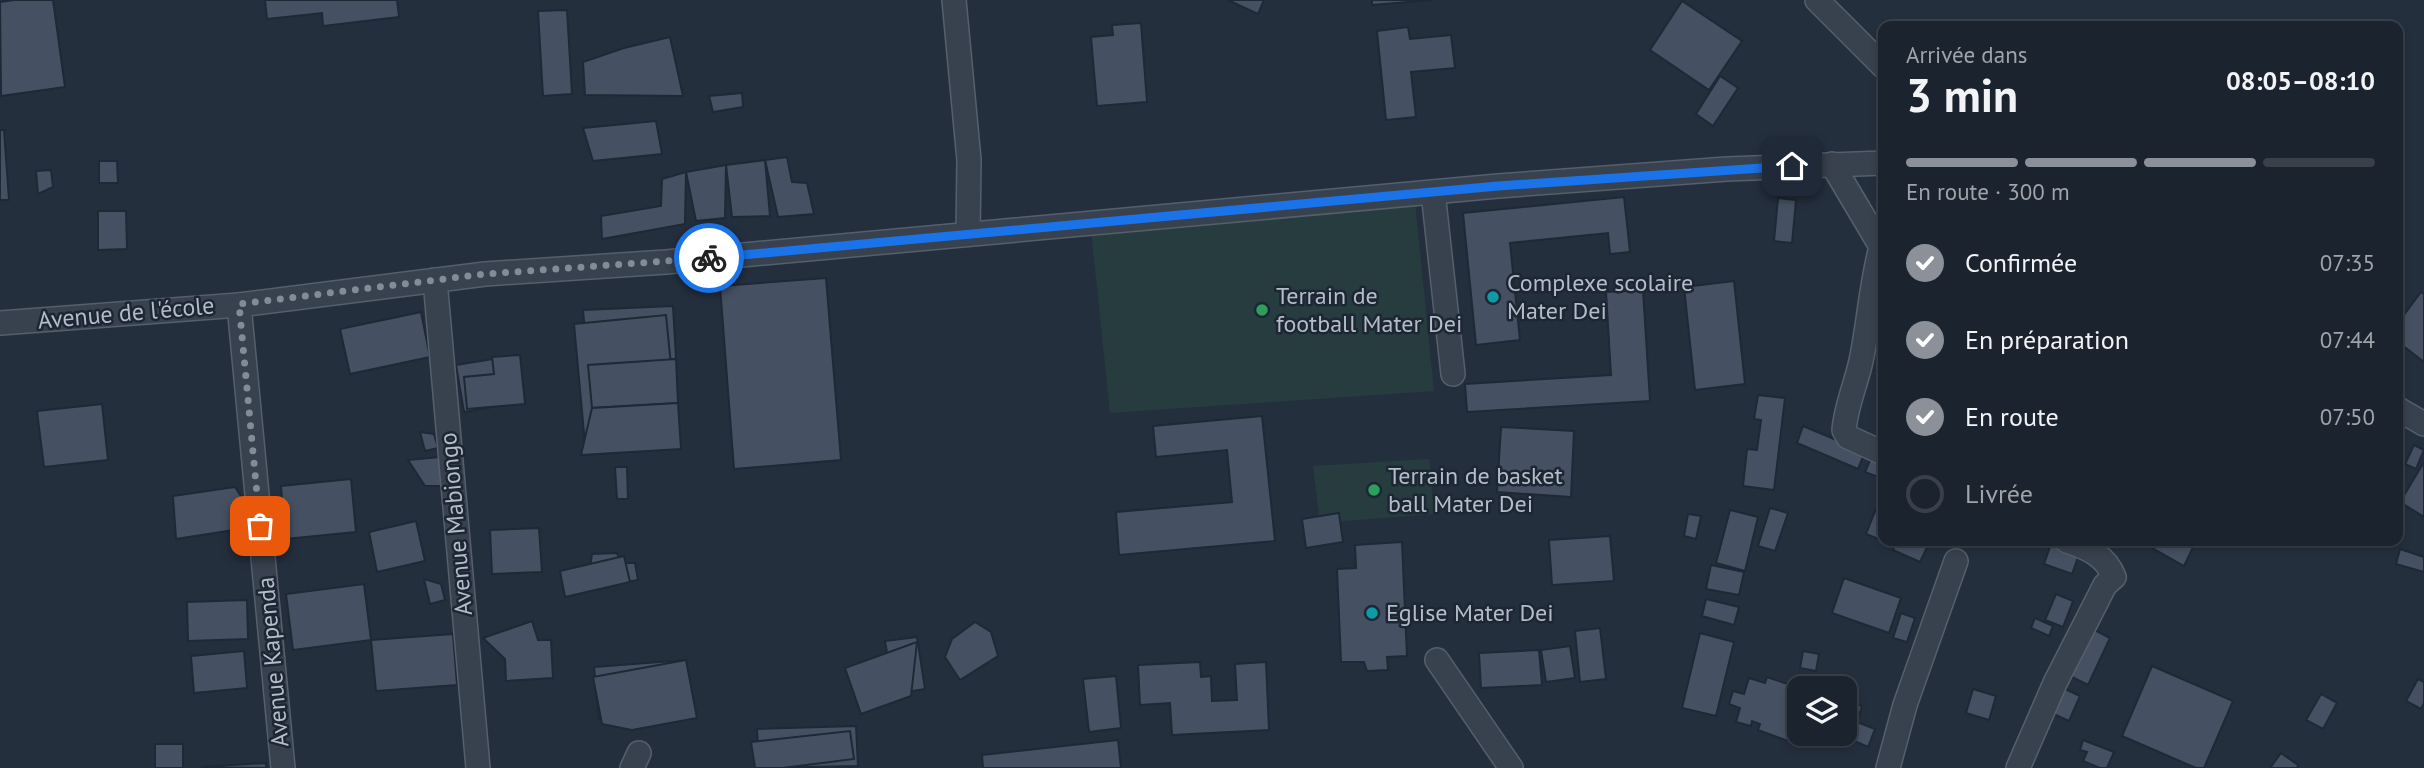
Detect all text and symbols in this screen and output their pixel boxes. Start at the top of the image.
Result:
text: Arrivée dans [1906,40,2027,69]
text: 08:05–08:10 [2226,64,2375,97]
text: 3 min [1906,65,2018,125]
pin [1762,136,1822,196]
icon: home [1773,147,1811,185]
text: En route · 300 m [1906,177,2070,206]
courier [674,223,744,293]
icon: bike [690,239,728,277]
icon: check [1906,244,1944,282]
text: Confirmée [1965,246,2077,279]
text: 07:35 [2320,248,2375,277]
place label: Complexe scolaire Mater Dei [1507,267,1693,326]
place label: Terrain de football Mater Dei [1276,280,1462,339]
street label: Avenue de l'école [36,289,215,336]
marker: Complexe scolaire Mater Dei [1485,289,1501,305]
marker: Terrain de football Mater Dei [1254,302,1270,318]
icon: check [1906,321,1944,359]
text: En préparation [1965,323,2129,356]
text: 07:44 [2320,325,2375,354]
icon: check [1906,398,1944,436]
text: En route [1965,400,2059,433]
text: 07:50 [2320,402,2375,431]
street label: Avenue Mabiongo [432,431,479,617]
place label: Terrain de basket ball Mater Dei [1388,460,1563,519]
text: Livrée [1965,477,2033,510]
marker: Terrain de basket ball Mater Dei [1366,482,1382,498]
pin [230,496,290,556]
icon: bag [241,507,279,545]
street label: Avenue Kapenda [250,576,295,748]
place label: Eglise Mater Dei [1386,597,1554,628]
marker: Eglise Mater Dei [1364,605,1380,621]
map controls [1787,676,1857,746]
button: layers [1787,676,1857,746]

